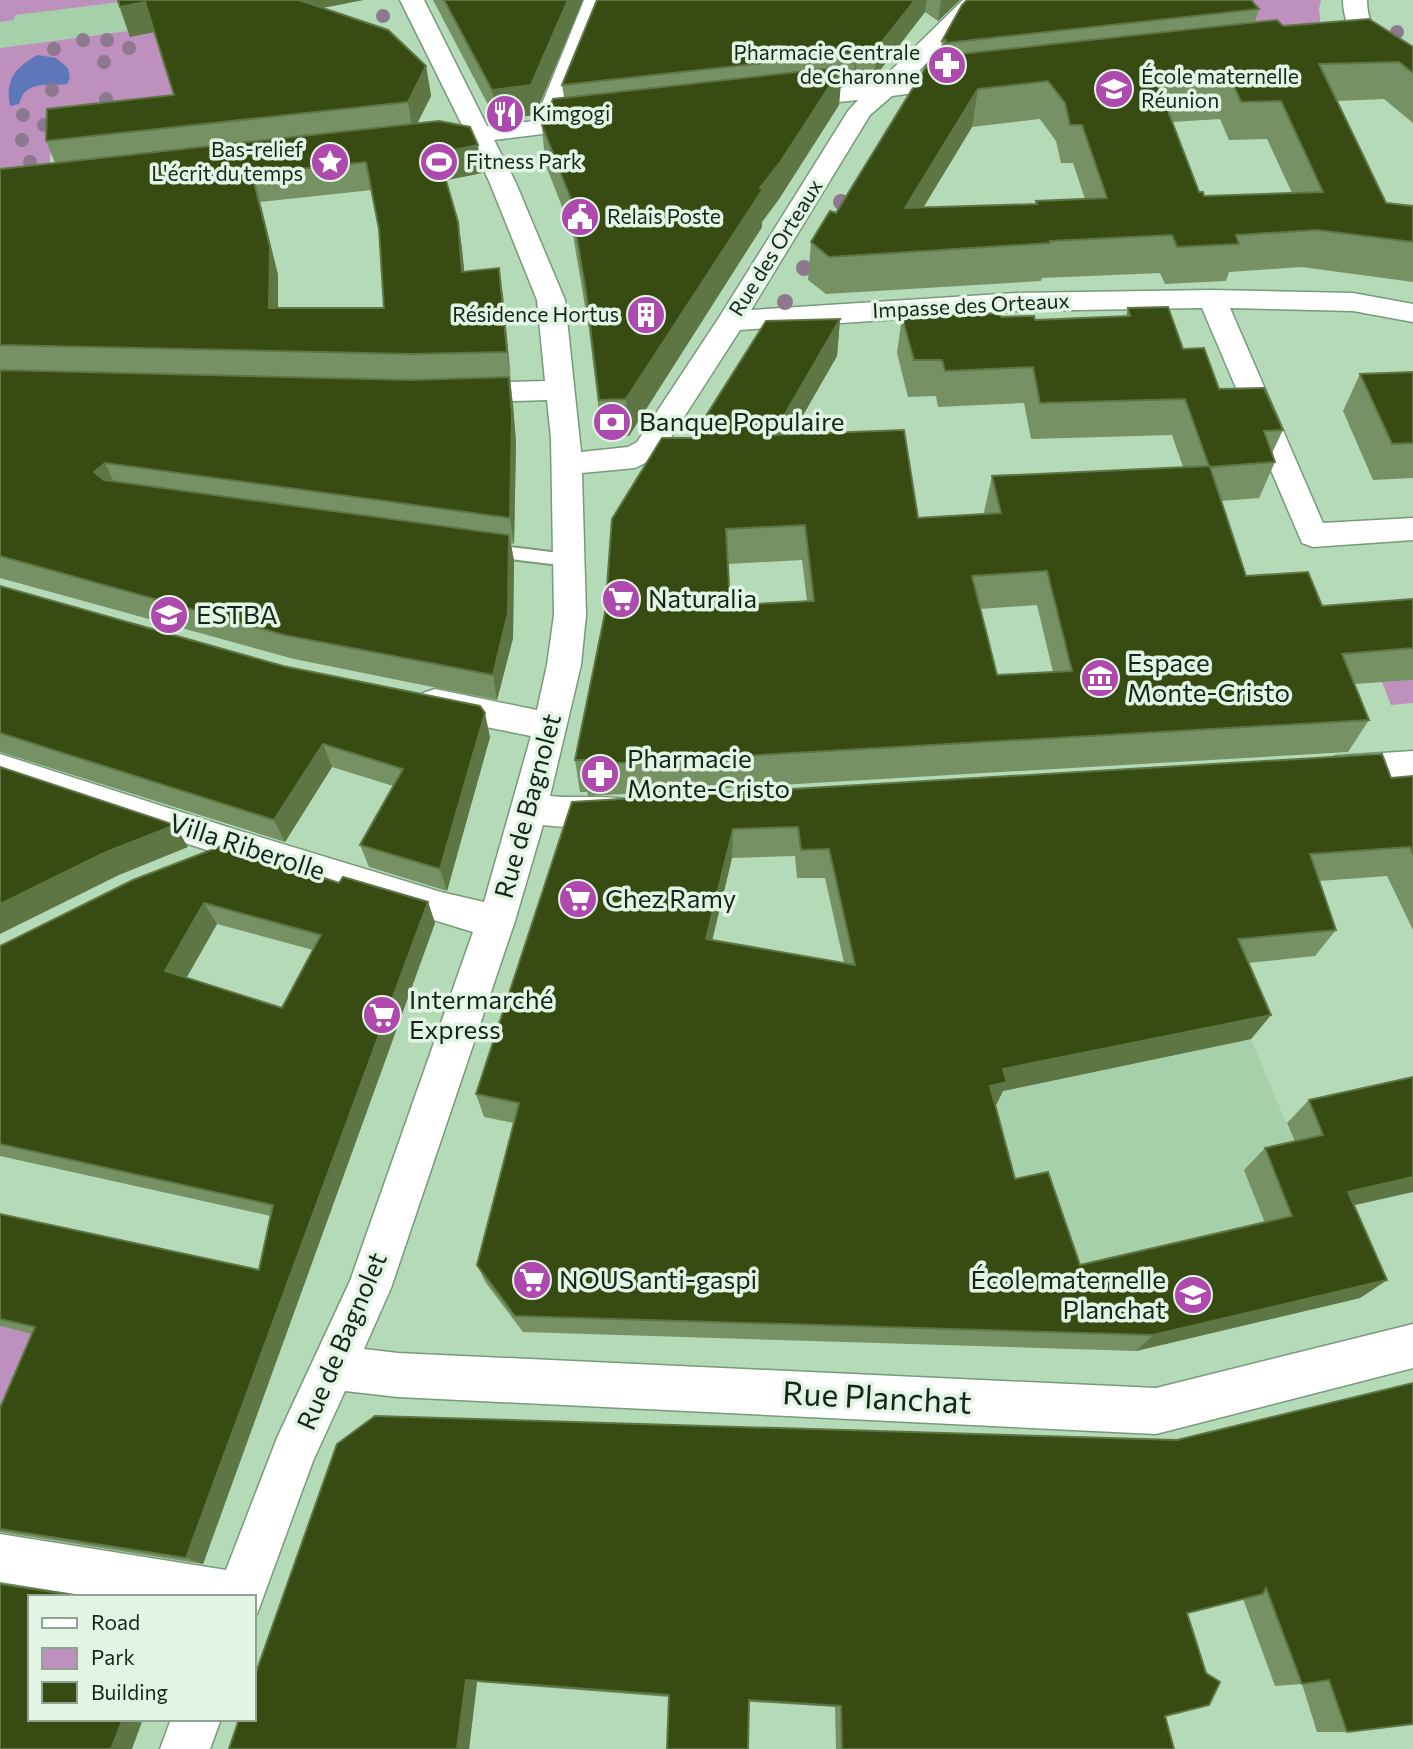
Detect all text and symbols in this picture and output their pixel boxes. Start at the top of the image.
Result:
place label: Pharmacie Centrale de Charonne [734,39,920,88]
pharmacy icon: Pharmacie Centrale de Charonne [926,44,968,86]
place label: École maternelle Réunion [1141,63,1299,112]
school or university icon: École maternelle Réunion [1093,68,1135,110]
restaurant icon: Kimgogi [484,93,526,135]
place label: Kimgogi [532,100,610,125]
place label: Bas-relief L'écrit du temps [151,136,304,185]
place icon: Bas-relief L'écrit du temps [309,141,351,183]
sports icon: Fitness Park [418,141,460,183]
place label: Fitness Park [466,148,582,173]
street label: Rue des Orteaux [723,174,827,320]
public building icon: Relais Poste [559,196,601,238]
place label: Relais Poste [607,203,721,228]
street label: Impasse des Orteaux [872,287,1070,322]
building icon: Résidence Hortus [625,294,667,336]
place label: Résidence Hortus [452,301,619,326]
bank icon: Banque Populaire [591,401,633,443]
place label: Banque Populaire [639,405,845,436]
supermarket icon: Naturalia [600,578,642,620]
place label: Naturalia [648,582,757,613]
school or university icon: ESTBA [148,594,190,636]
place label: ESTBA [196,598,278,629]
place label: Espace Monte-Cristo [1127,646,1290,707]
museum icon: Espace Monte-Cristo [1079,657,1121,699]
street label: Rue de Bagnolet [487,710,566,901]
place label: Pharmacie Monte-Cristo [627,742,790,803]
pharmacy icon: Pharmacie Monte-Cristo [579,753,621,795]
street label: Villa Riberolle [166,806,329,885]
supermarket icon: Chez Ramy [557,878,599,920]
place label: Chez Ramy [605,882,736,913]
place label: Intermarché Express [409,983,553,1044]
supermarket icon: Intermarché Express [361,994,403,1036]
street label: Rue de Bagnolet [289,1247,392,1434]
supermarket icon: NOUS anti-gaspi [511,1259,553,1301]
place label: NOUS anti-gaspi [559,1263,757,1294]
place label: École maternelle Planchat [970,1263,1166,1324]
school or university icon: École maternelle Planchat [1172,1274,1214,1316]
street label: Rue Planchat [781,1371,973,1421]
legend [28,1595,256,1721]
text: Road [91,1609,140,1634]
text: Park [91,1644,135,1669]
text: Building [91,1679,168,1704]

